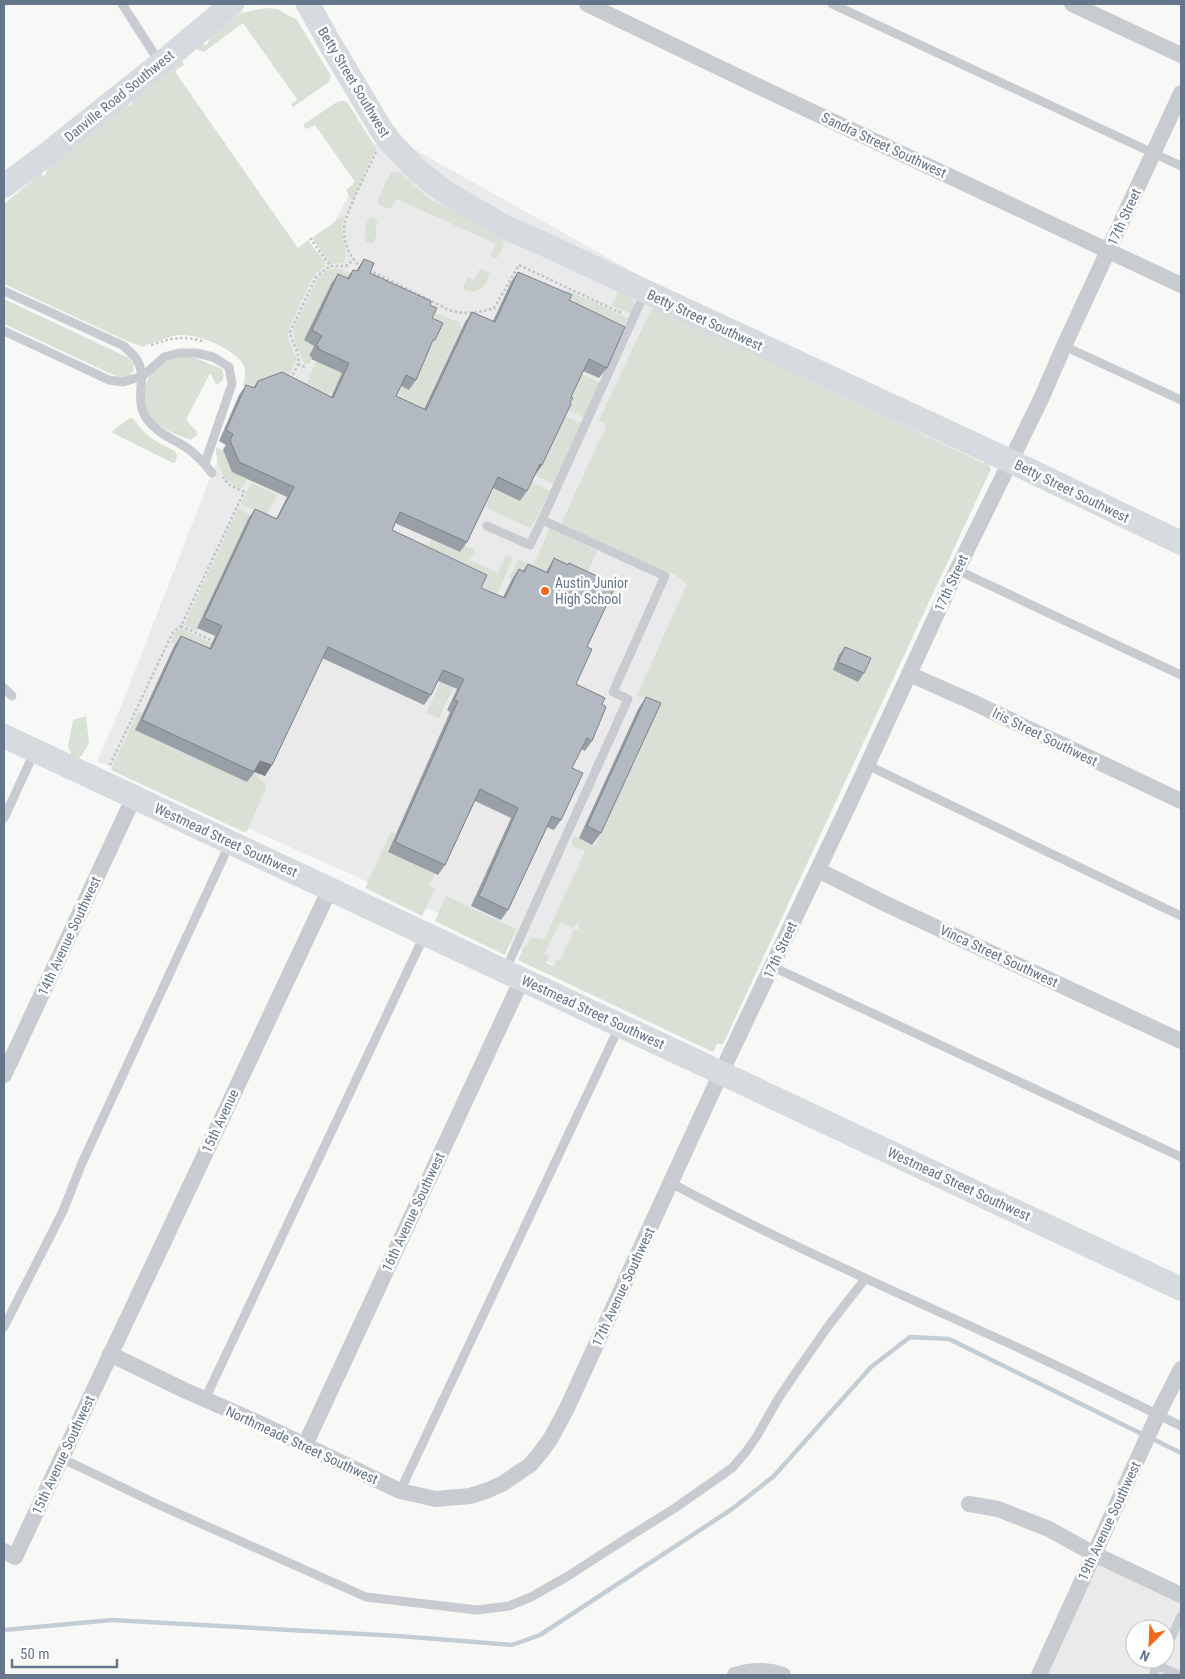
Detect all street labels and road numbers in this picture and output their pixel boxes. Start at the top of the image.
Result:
street label: Betty Street Southwest [315,24,393,140]
street label: Danville Road Southwest [61,47,177,145]
street label: Sandra Street Southwest [819,109,949,181]
street label: 17th Street [1104,186,1144,248]
street label: Betty Street Southwest [645,286,765,354]
street label: Betty Street Southwest [1012,456,1132,526]
street label: 17th Street [931,552,971,614]
street label: Iris Street Southwest [990,705,1100,769]
street label: Westmead Street Southwest [152,800,300,880]
street label: 14th Avenue Southwest [34,874,104,998]
street label: 17th Street [760,919,800,981]
street label: Vinca Street Southwest [937,922,1061,990]
street label: Westmead Street Southwest [519,972,667,1052]
street label: 15th Avenue [198,1086,242,1155]
street label: Westmead Street Southwest [885,1144,1033,1224]
street label: 16th Avenue Southwest [378,1150,448,1274]
street label: 17th Avenue Southwest [588,1225,658,1349]
street label: 15th Avenue Southwest [28,1393,98,1517]
street label: Northmeade Street Southwest [223,1403,381,1487]
street label: 19th Avenue Southwest [1074,1459,1144,1583]

